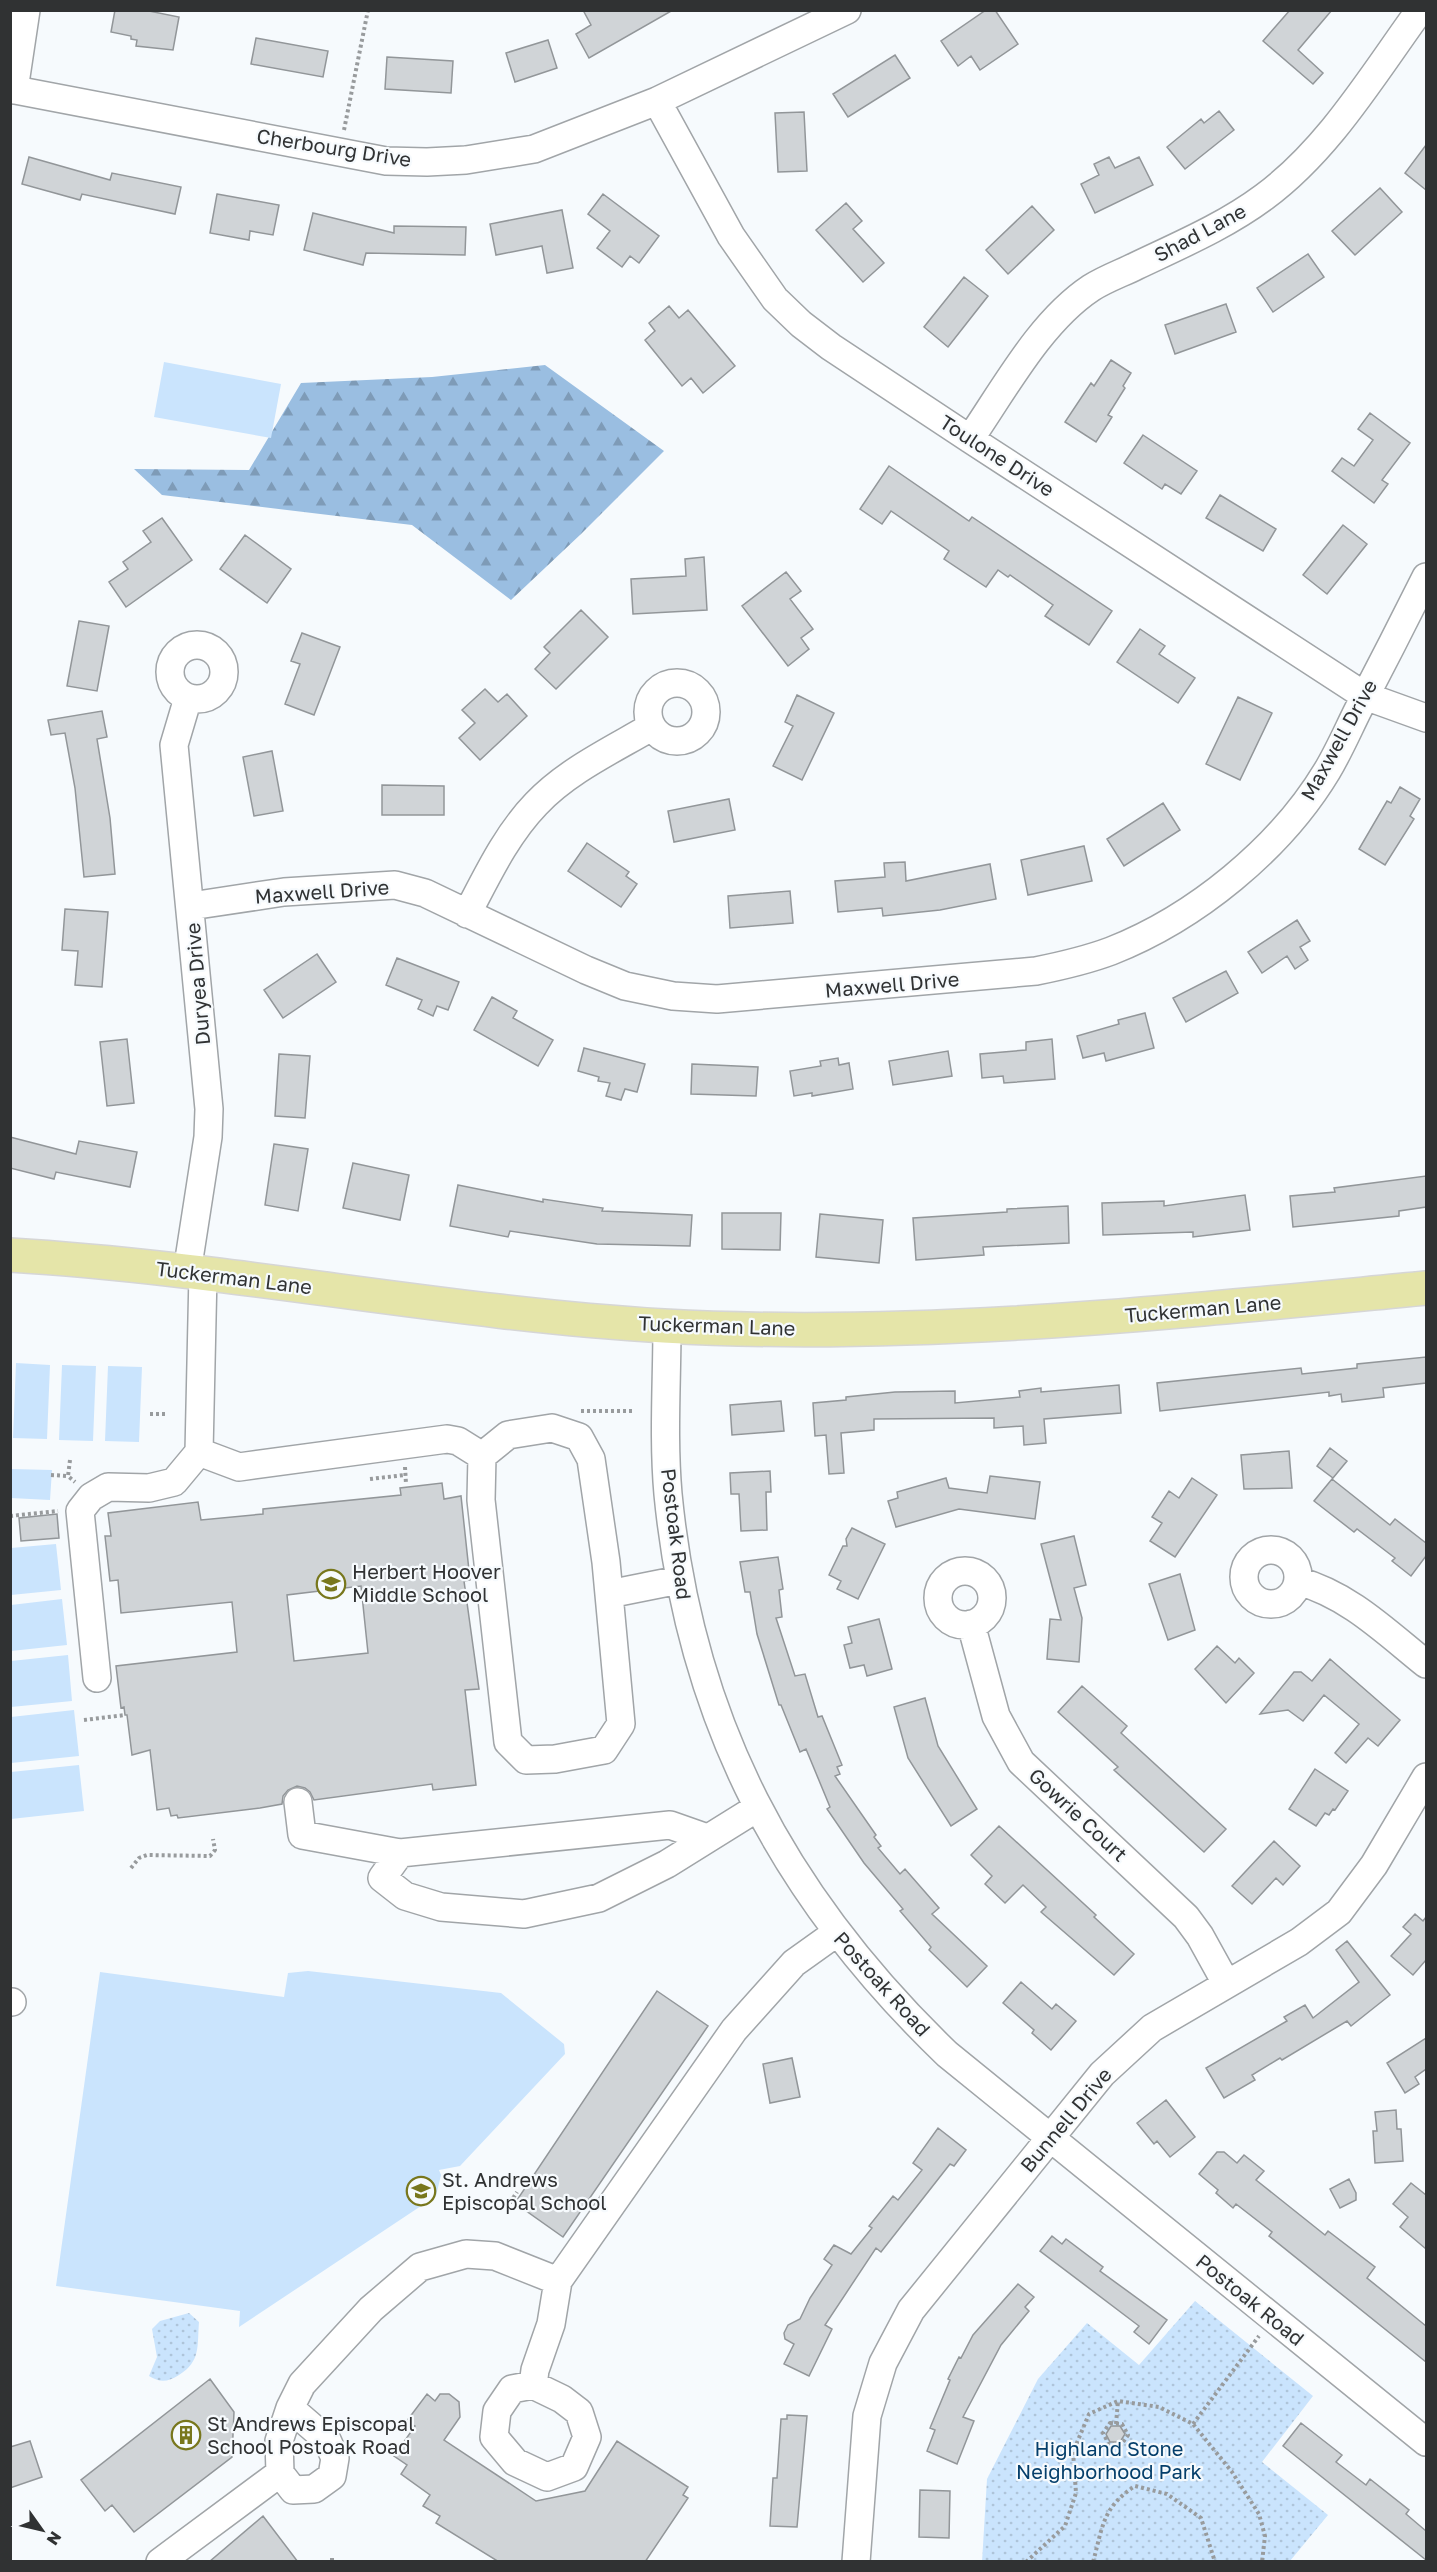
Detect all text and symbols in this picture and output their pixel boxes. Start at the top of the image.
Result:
street label: Cherbourg Drive [255,123,413,171]
street label: Shad Lane [1150,198,1250,266]
street label: Toulone Drive [936,409,1059,501]
street label: Maxwell Drive [1295,675,1381,804]
street label: Maxwell Drive [254,874,390,908]
street label: Duryea Drive [180,922,214,1046]
street label: Maxwell Drive [824,966,960,1002]
street label: Tuckerman Lane [155,1256,313,1298]
street label: Tuckerman Lane [1124,1289,1282,1327]
street label: Tuckerman Lane [638,1310,796,1340]
street label: Postoak Road [657,1467,697,1601]
place label: Herbert Hoover Middle School [352,1559,501,1606]
school or university icon: Herbert Hoover Middle School [315,1568,347,1600]
street label: Gowrie Court [1025,1763,1133,1866]
street label: Postoak Road [830,1926,936,2040]
street label: Bunnell Drive [1015,2062,1116,2177]
place label: St. Andrews Episcopal School [442,2167,607,2214]
school or university icon: St. Andrews Episcopal School [405,2175,437,2207]
street label: Postoak Road [1192,2248,1310,2350]
place label: St Andrews Episcopal School Postoak Road [207,2411,415,2458]
building icon: St Andrews Episcopal School Postoak Road [170,2419,202,2451]
park label: Highland Stone Neighborhood Park [1016,2436,1202,2483]
north arrow [12,2500,72,2560]
text: N [43,2528,66,2549]

